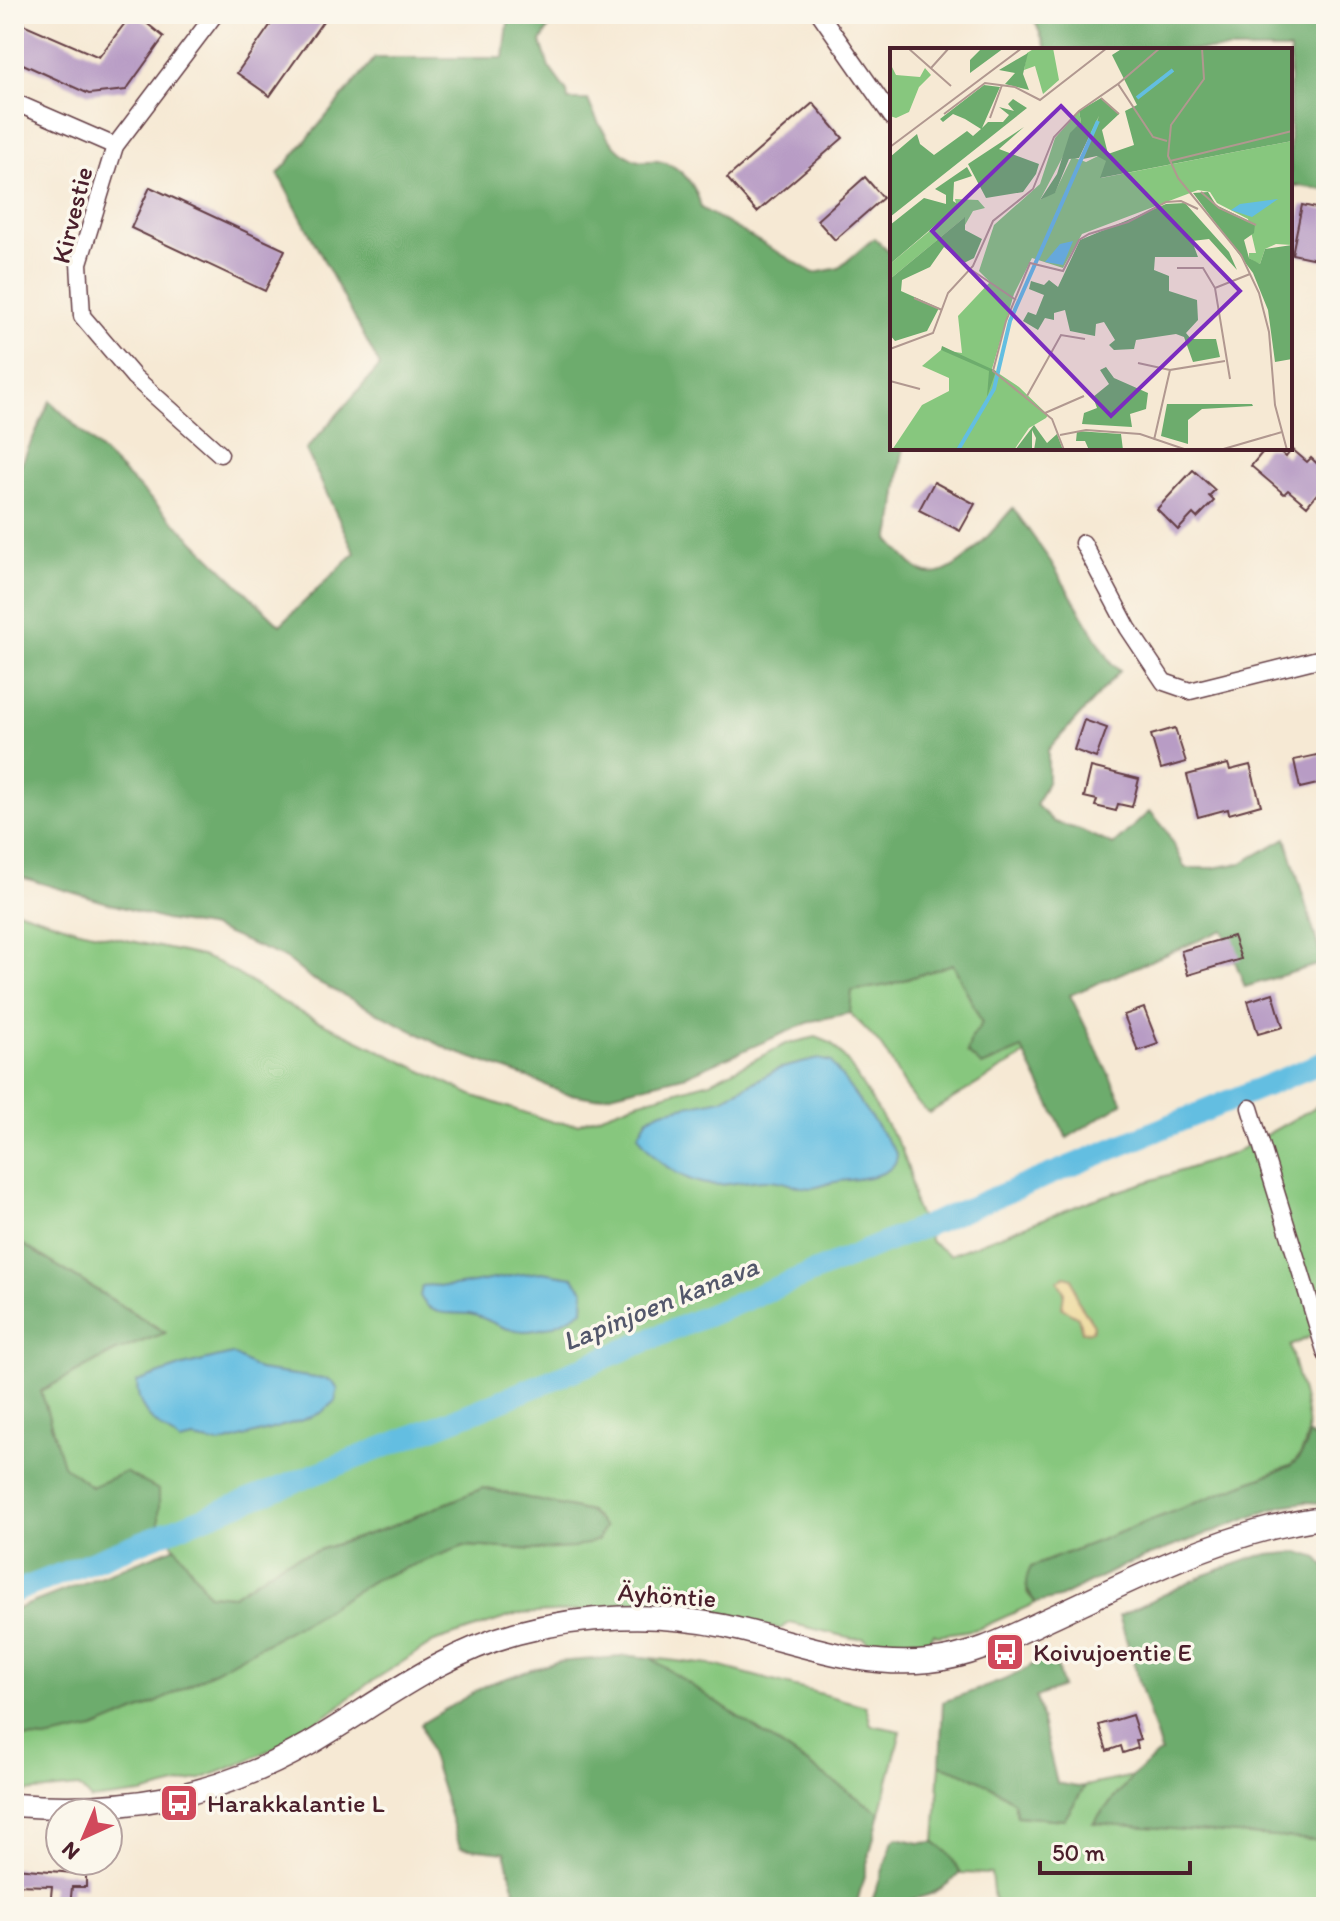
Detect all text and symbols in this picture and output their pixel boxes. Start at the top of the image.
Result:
inset map [890,48,1292,450]
street label: Kirvestie [45,163,99,267]
water label: Lapinjoen kanava [557,1248,763,1358]
street label: Äyhöntie [617,1576,717,1614]
bus stop icon: Koivujoentie E [984,1631,1026,1673]
place label: Koivujoentie E [1033,1636,1192,1668]
bus stop icon: Harakkalantie L [158,1782,200,1824]
place label: Harakkalantie L [207,1787,385,1819]
north arrow [44,1797,124,1877]
scale bar [1040,1825,1190,1875]
text: N [56,1836,85,1866]
text: 50 m [1052,1838,1105,1867]

